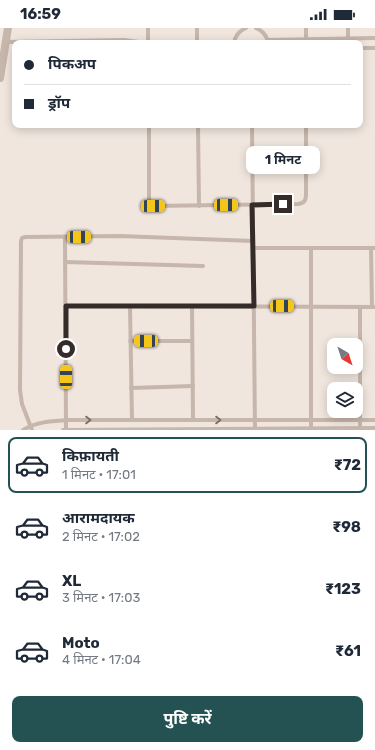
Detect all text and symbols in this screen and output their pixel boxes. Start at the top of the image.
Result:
text: 16:59 [20,5,61,23]
text: पिकअप [48,55,96,73]
text: ड्रॉप [48,94,70,112]
callout: 1 मिनट [246,146,320,174]
text: 1 मिनट [265,152,301,167]
route end [274,195,292,213]
car [214,199,238,211]
car [141,200,165,212]
car [67,231,91,243]
car [270,300,294,312]
car [134,335,158,347]
north arrow [327,338,363,374]
map controls [327,338,363,418]
route start [57,340,75,358]
car [60,365,72,389]
button: layers [327,382,363,418]
one-way arrow [85,416,91,424]
one-way arrow [215,416,221,424]
icon: car [14,447,50,483]
text: किफ़ायती [62,447,119,465]
text: ₹72 [334,456,361,474]
text: 1 मिनट · 17:01 [62,467,136,482]
icon: car [14,509,50,545]
text: आरामदायक [62,509,135,527]
text: ₹98 [332,518,361,536]
text: 2 मिनट · 17:02 [62,529,140,544]
icon: car [14,571,50,607]
text: XL [62,572,81,590]
text: ₹123 [325,580,361,598]
text: 3 मिनट · 17:03 [62,590,140,605]
icon: car [14,633,50,669]
text: Moto [62,634,100,652]
text: ₹61 [335,642,361,660]
text: 4 मिनट · 17:04 [62,652,141,667]
button: पुष्टि करें [12,696,363,742]

